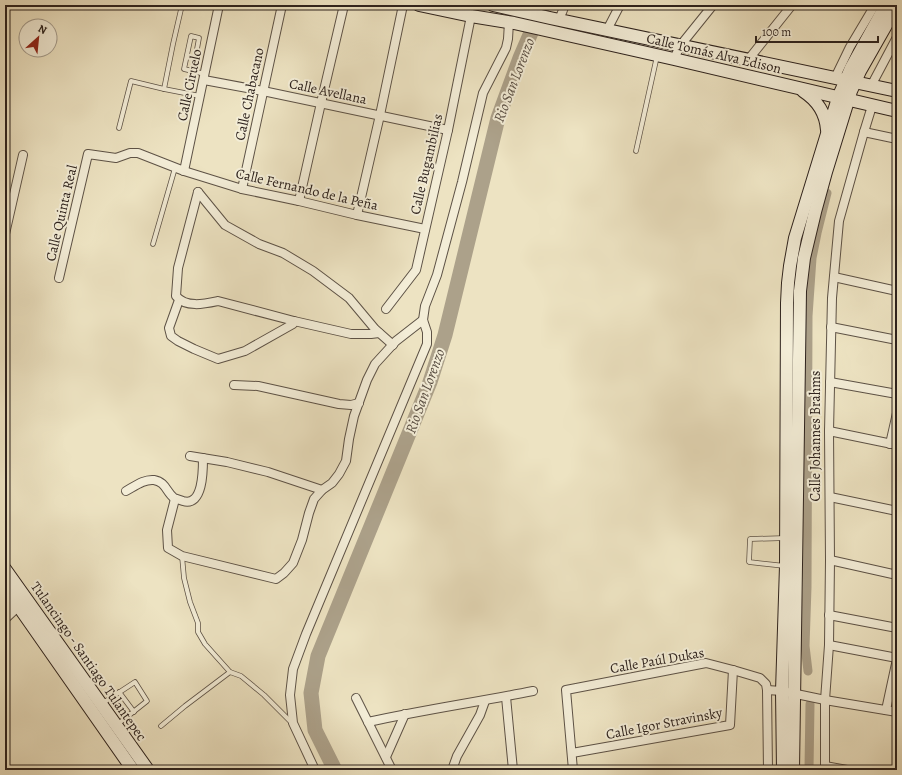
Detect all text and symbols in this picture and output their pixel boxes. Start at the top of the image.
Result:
north arrow [18,18,58,58]
scale bar [756,18,878,44]
text: N [35,21,49,38]
text: 100 m [762,24,791,40]
street label: Calle Tomás Alva Edison [645,29,783,78]
water label: Rio San Lorenzo [489,35,539,125]
street label: Calle Chabacano [230,46,269,142]
street label: Calle Ciruelo [173,47,206,123]
street label: Calle Avellana [287,74,369,109]
street label: Calle Bugambilias [406,112,447,216]
street label: Calle Quinta Real [41,162,82,263]
street label: Calle Fernando de la Peña [234,164,380,215]
water label: Rio San Lorenzo [400,346,450,436]
street label: Calle Johannes Brahms [806,371,825,501]
street label: Tulancingo - Santiago Tulantepec [26,578,151,745]
street label: Calle Paúl Dukas [609,643,706,678]
street label: Calle Igor Stravinsky [604,703,725,744]

